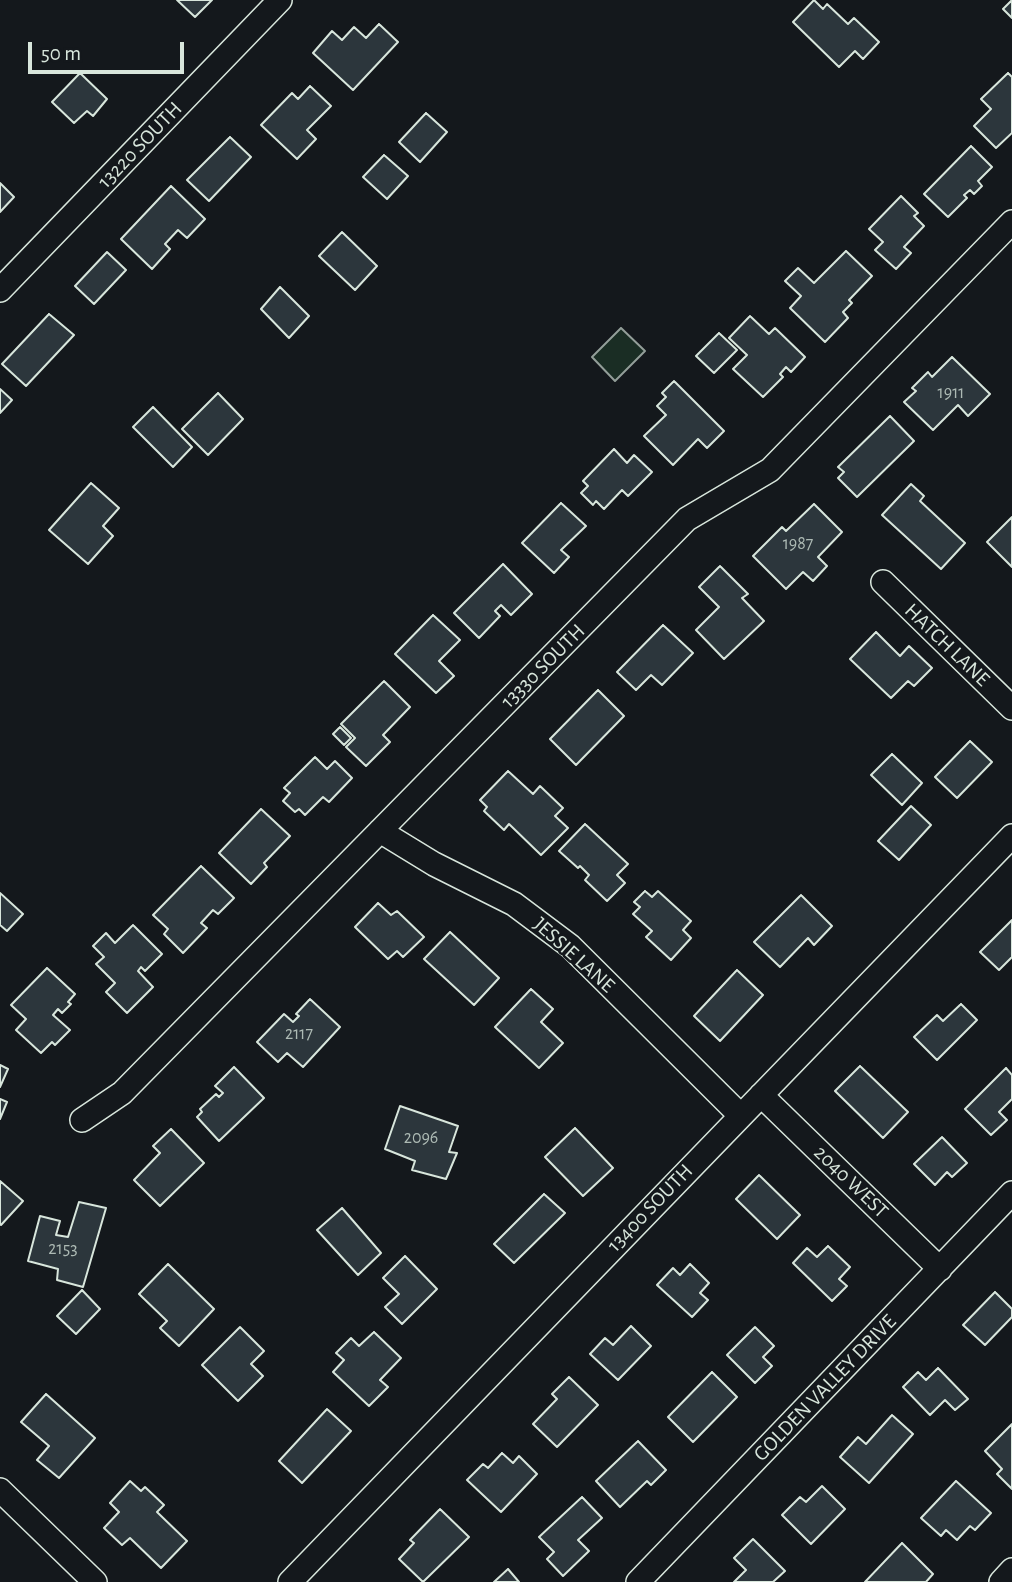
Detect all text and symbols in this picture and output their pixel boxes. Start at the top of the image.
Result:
scale bar [32,28,187,72]
text: 50 m [41,43,81,64]
street label: 13220 SOUTH [93,96,187,194]
house number: 1911 [937,382,965,404]
house number: 1987 [783,533,813,555]
street label: HATCH LANE [899,598,995,692]
street label: 13330 SOUTH [496,619,590,713]
street label: JESSIE LANE [528,912,620,998]
house number: 2117 [285,1023,313,1045]
house number: 2096 [404,1127,438,1149]
street label: 2040 WEST [808,1140,894,1224]
street label: 13400 SOUTH [602,1159,698,1257]
house number: 2153 [48,1238,78,1260]
street label: GOLDEN VALLEY DRIVE [748,1309,902,1467]

